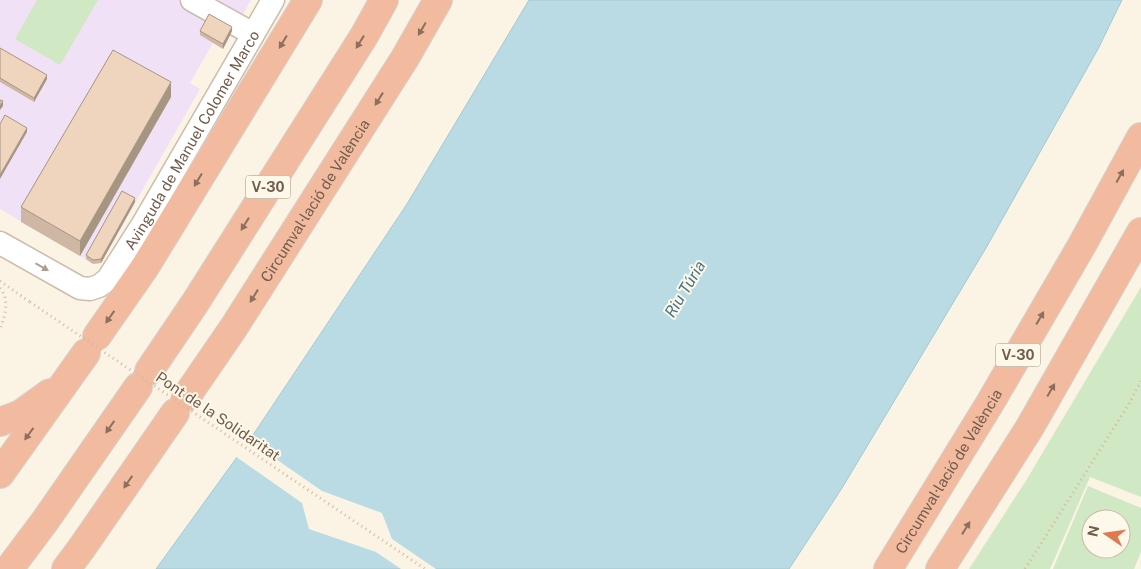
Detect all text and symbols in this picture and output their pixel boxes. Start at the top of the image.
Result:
one-way arrow [417,23,426,36]
street label: Avinguda de Manuel Colomer Marco [120,27,262,253]
one-way arrow [278,35,287,48]
one-way arrow [355,35,364,49]
one-way arrow [374,93,383,106]
street label: Circumval·lació de València [257,116,373,285]
one-way arrow [1116,169,1124,183]
one-way arrow [193,174,203,187]
road number: V-30 [246,176,290,198]
one-way arrow [240,217,250,230]
water label: Riu Túria [661,257,709,321]
one-way arrow [36,263,49,272]
one-way arrow [250,289,259,302]
one-way arrow [105,310,115,324]
one-way arrow [1036,310,1044,325]
road number: V-30 [996,344,1040,366]
street label: Pont de la Solidaritat [153,368,283,464]
one-way arrow [1047,383,1056,396]
street label: Circumval·lació de València [891,386,1005,556]
one-way arrow [105,421,115,434]
one-way arrow [23,427,34,440]
one-way arrow [123,475,133,489]
north arrow [1081,509,1131,559]
one-way arrow [961,521,971,534]
text: N [1084,524,1102,538]

